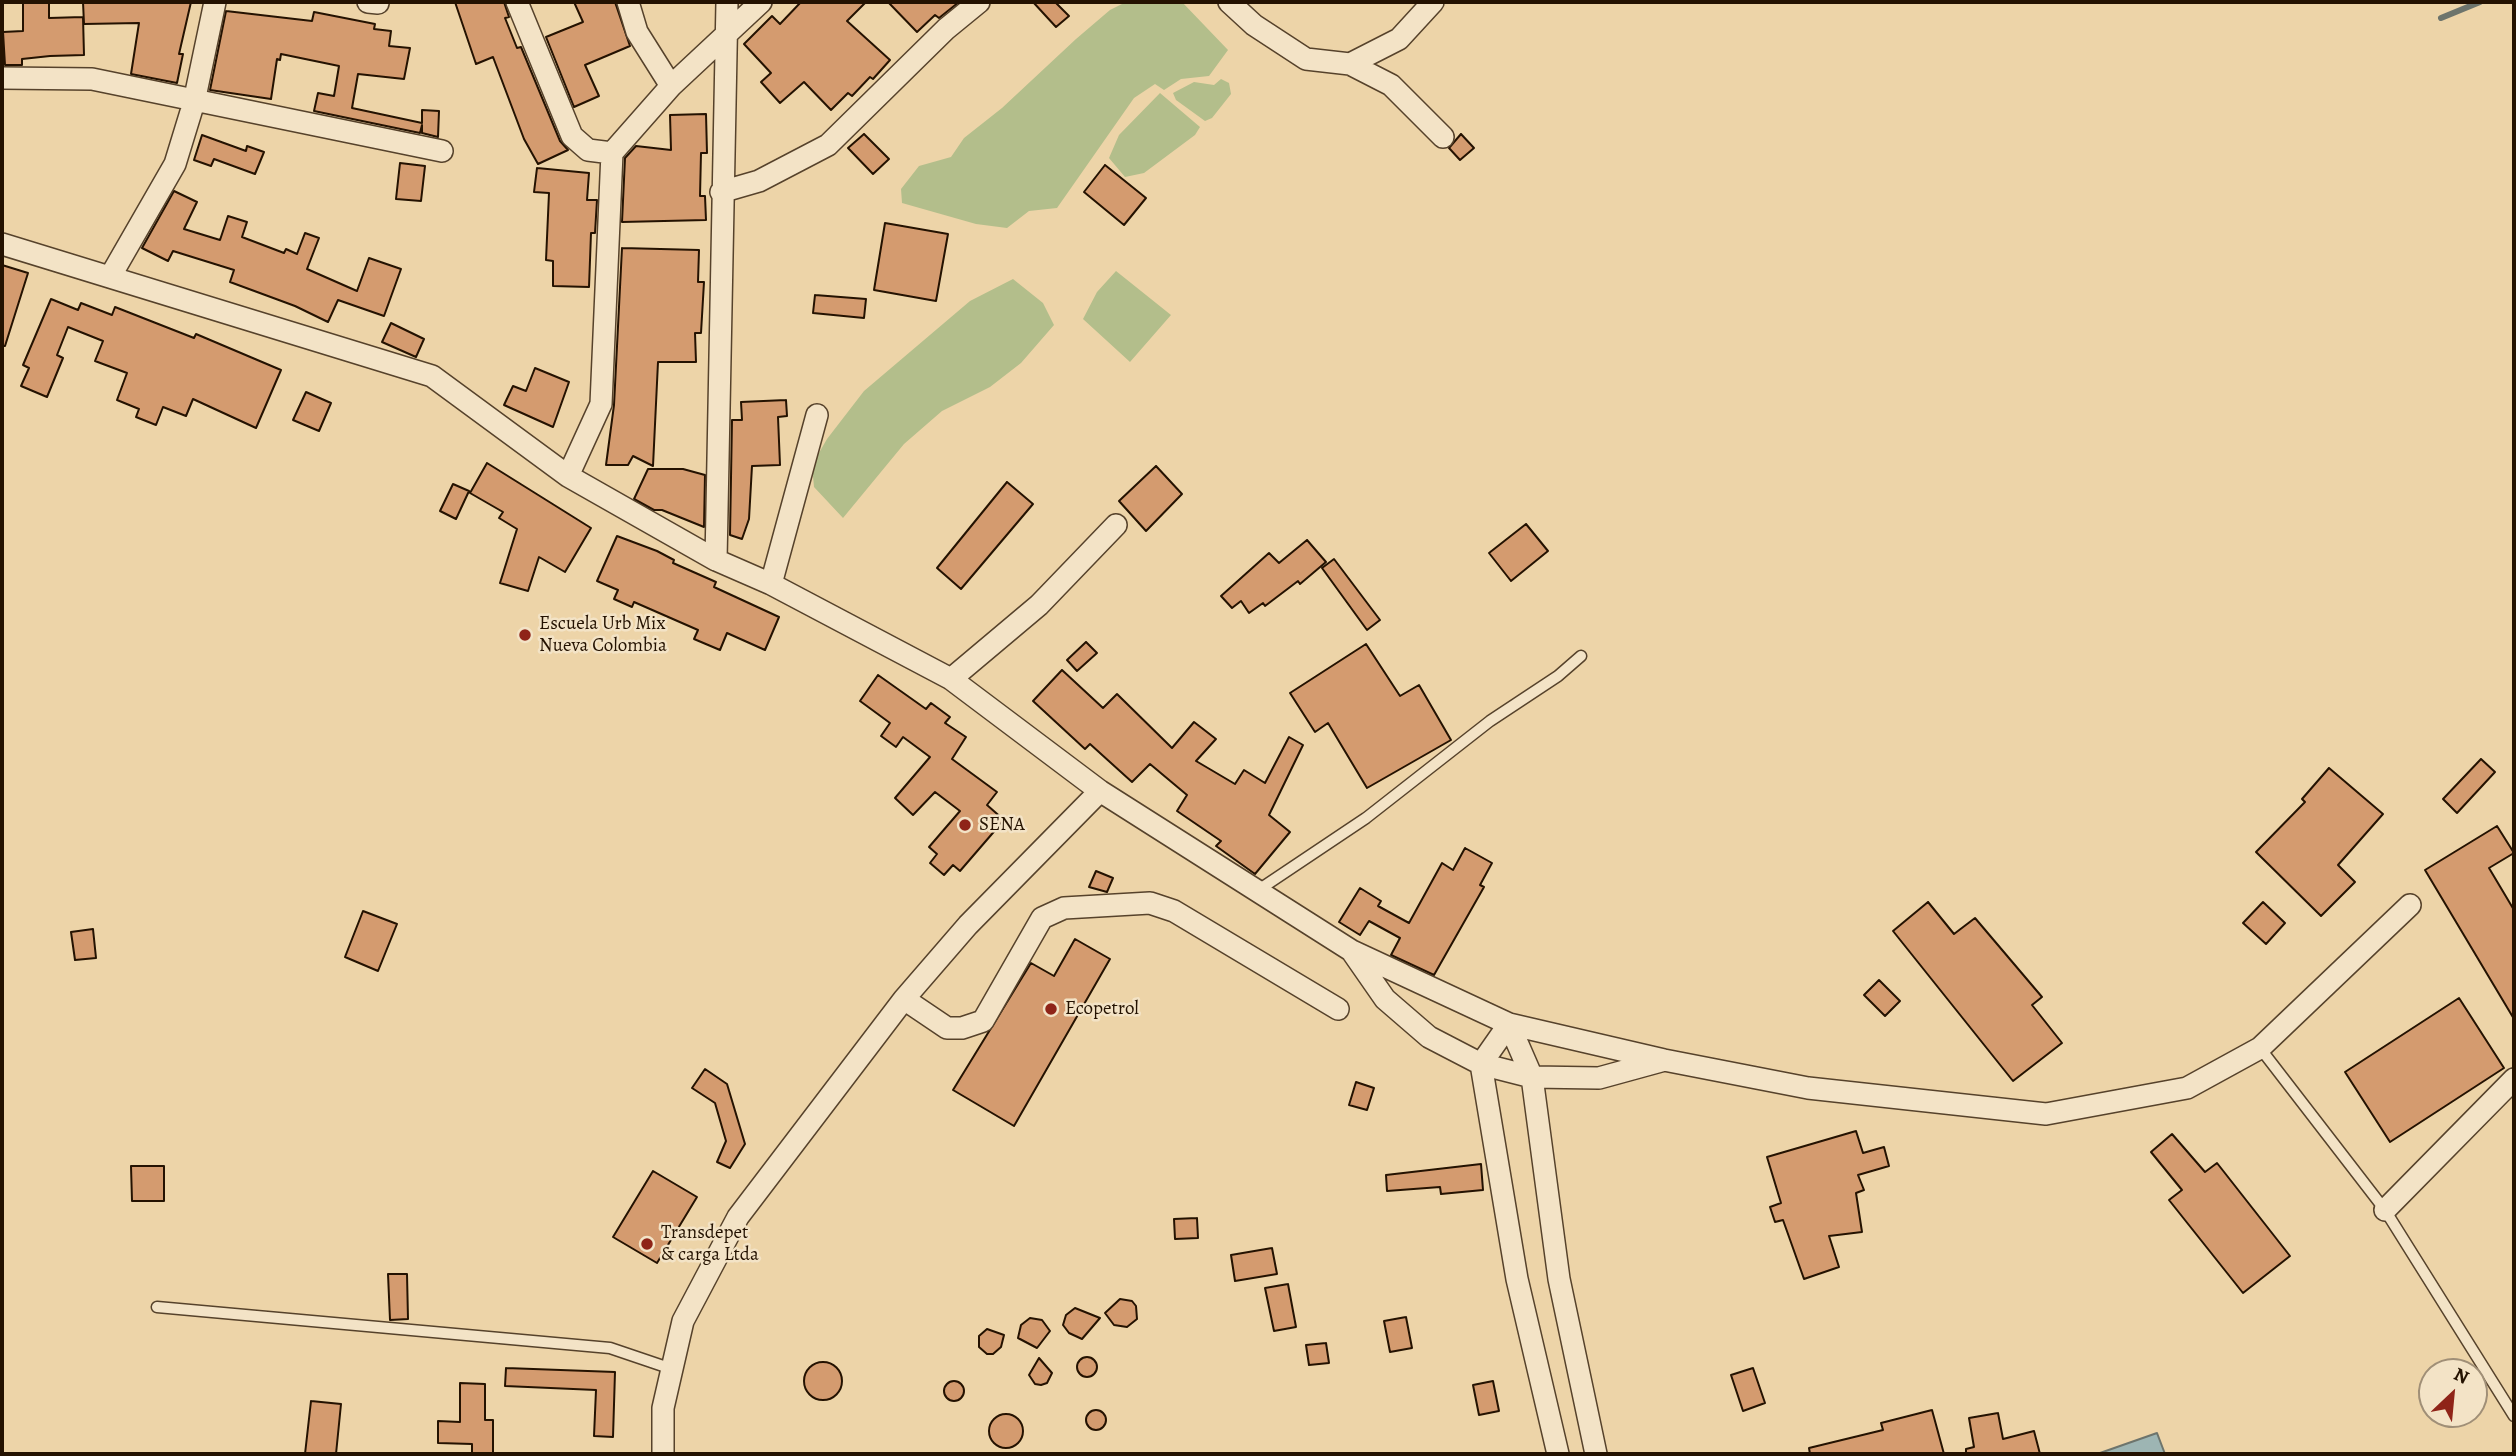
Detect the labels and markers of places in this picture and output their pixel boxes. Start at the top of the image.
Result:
place label: Escuela Urb Mix Nueva Colombia [539,613,667,657]
marker: Escuela Urb Mix Nueva Colombia [517,627,533,643]
place label: SENA [979,814,1025,836]
marker: SENA [957,817,973,833]
place label: Ecopetrol [1065,998,1139,1020]
marker: Ecopetrol [1043,1001,1059,1017]
place label: Transdepet & carga Ltda [661,1222,759,1266]
marker: Transdepet & carga Ltda [639,1236,655,1252]

